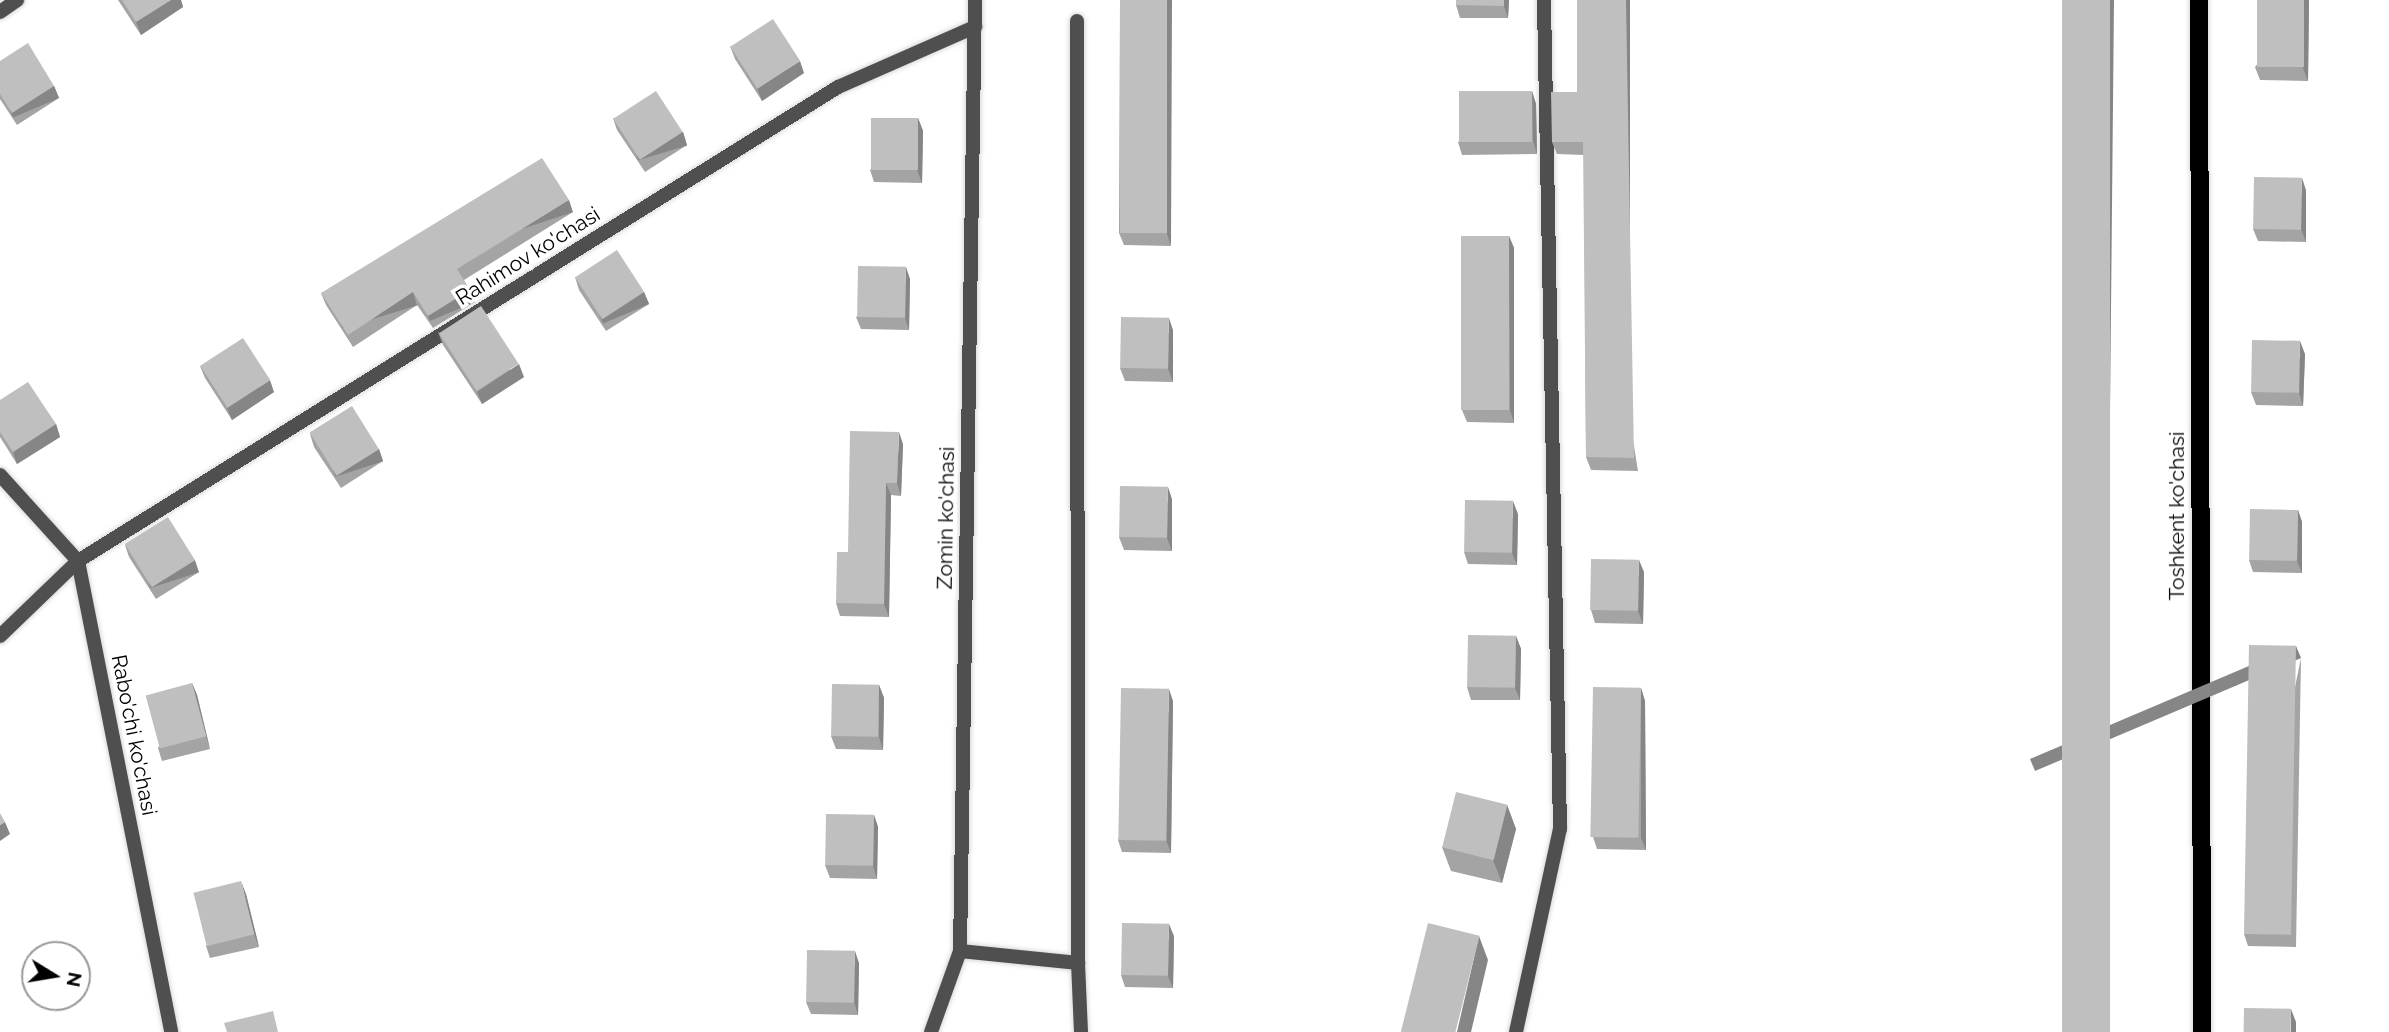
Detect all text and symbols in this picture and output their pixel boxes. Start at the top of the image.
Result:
street label: Rahimov ko'chasi [451,201,605,311]
street label: Toshkent ko'chasi [2164,432,2190,600]
street label: Zomin ko'chasi [932,446,960,590]
street label: Rabo'chi ko'chasi [106,652,162,818]
north arrow [21,941,91,1011]
text: N [62,970,87,989]

